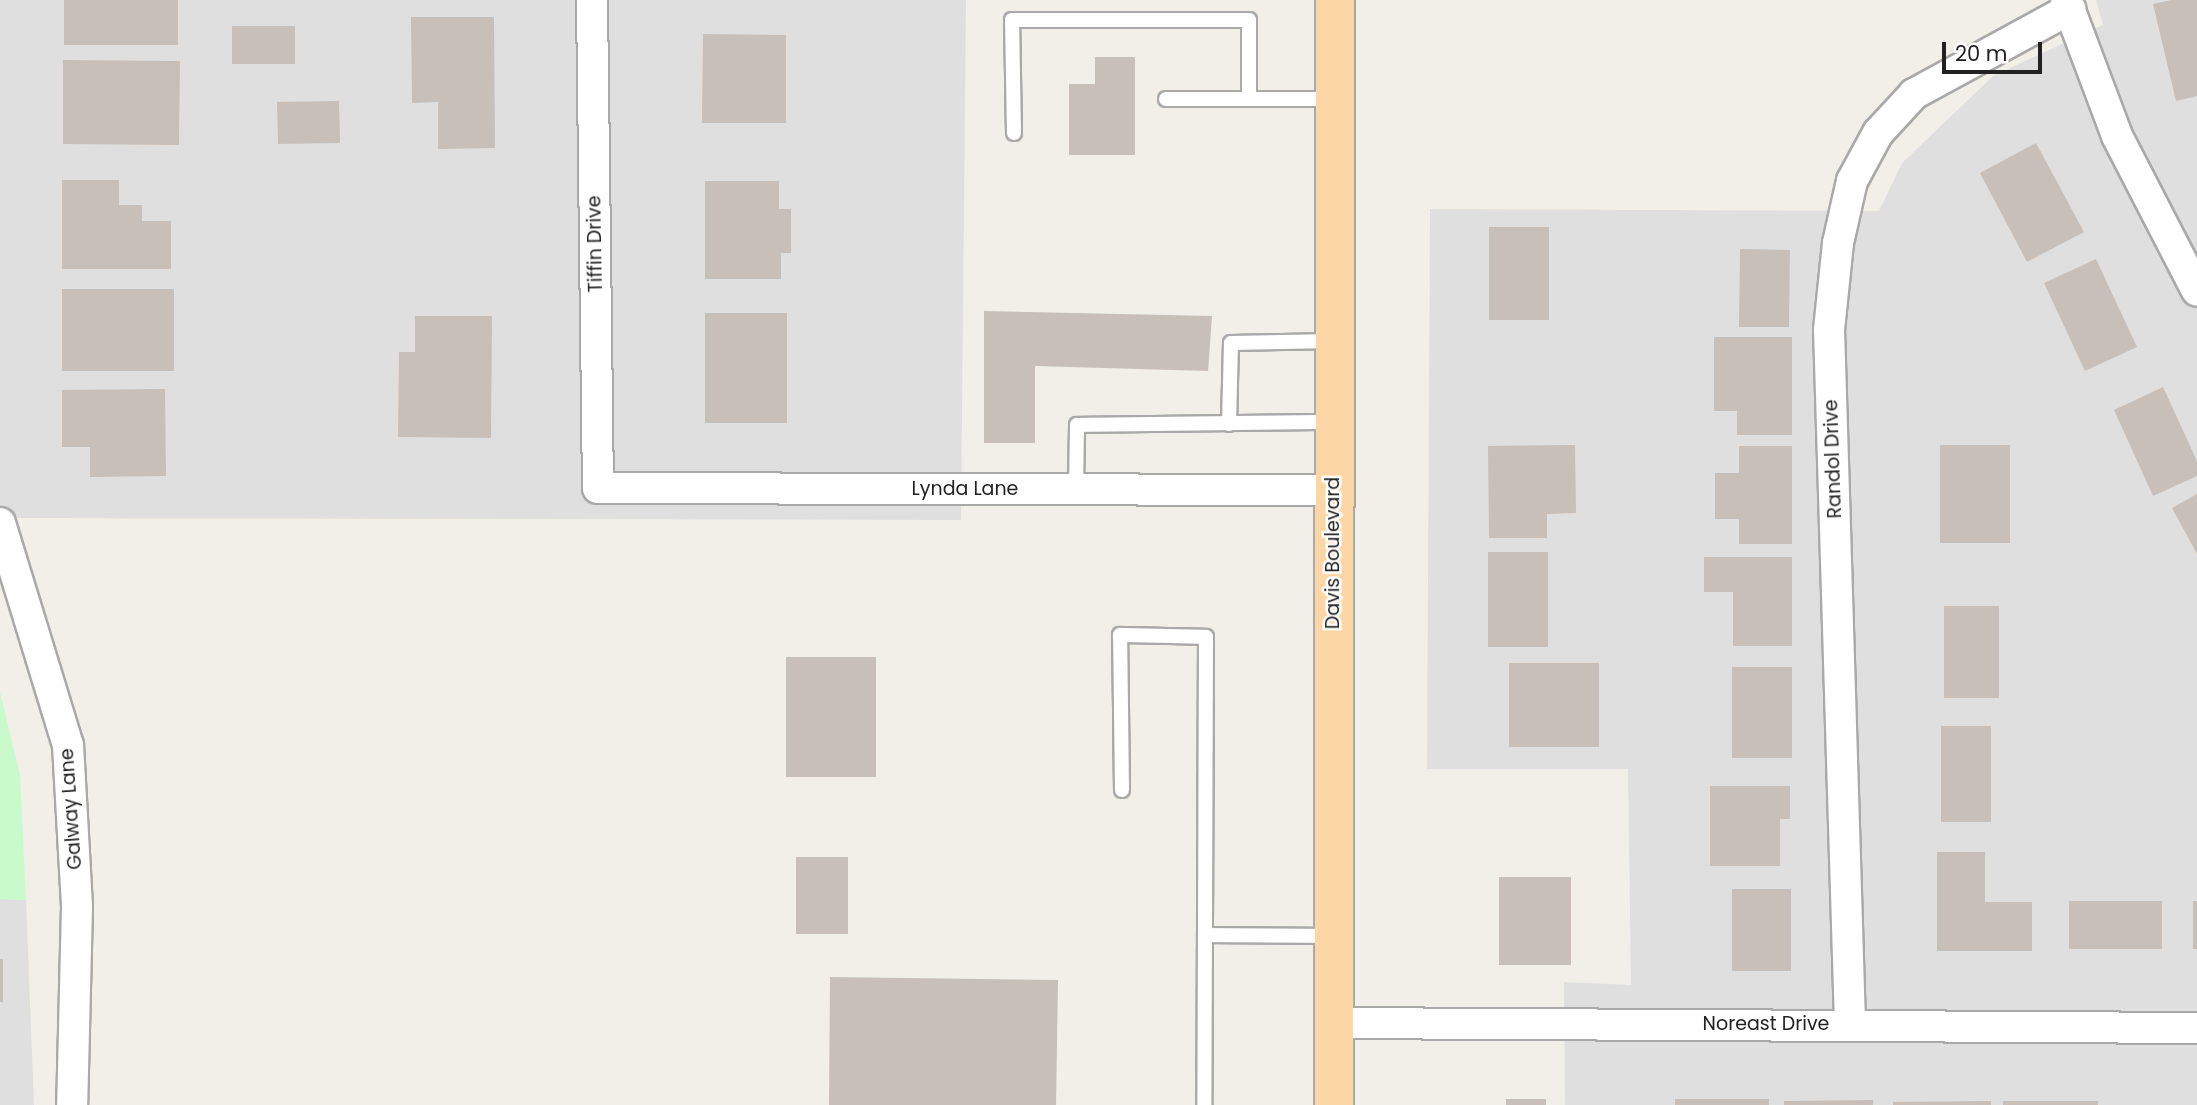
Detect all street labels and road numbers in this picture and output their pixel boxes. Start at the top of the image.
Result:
street label: Tiffin Drive [583,195,607,293]
street label: Randol Drive [1820,399,1846,519]
street label: Davis Boulevard [1322,477,1344,629]
street label: Lynda Lane [912,478,1018,500]
street label: Galway Lane [55,748,87,870]
street label: Noreast Drive [1703,1013,1829,1035]

